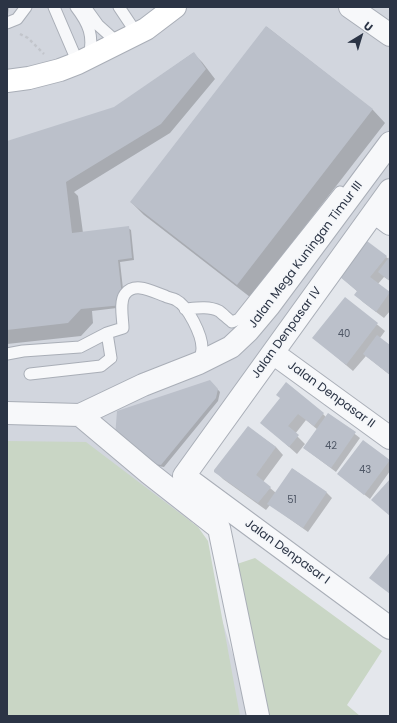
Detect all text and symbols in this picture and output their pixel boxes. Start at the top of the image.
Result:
north arrow [341,16,381,56]
text: U [360,18,376,35]
street label: Jalan Mega Kuningan Timur III [246,179,366,331]
street label: Jalan Denpasar IV [249,285,325,381]
house number: 40 [338,328,350,340]
street label: Jalan Denpasar II [285,359,377,431]
house number: 42 [325,440,337,452]
house number: 43 [359,464,371,476]
house number: 51 [287,494,297,506]
street label: Jalan Denpasar I [242,516,332,588]

